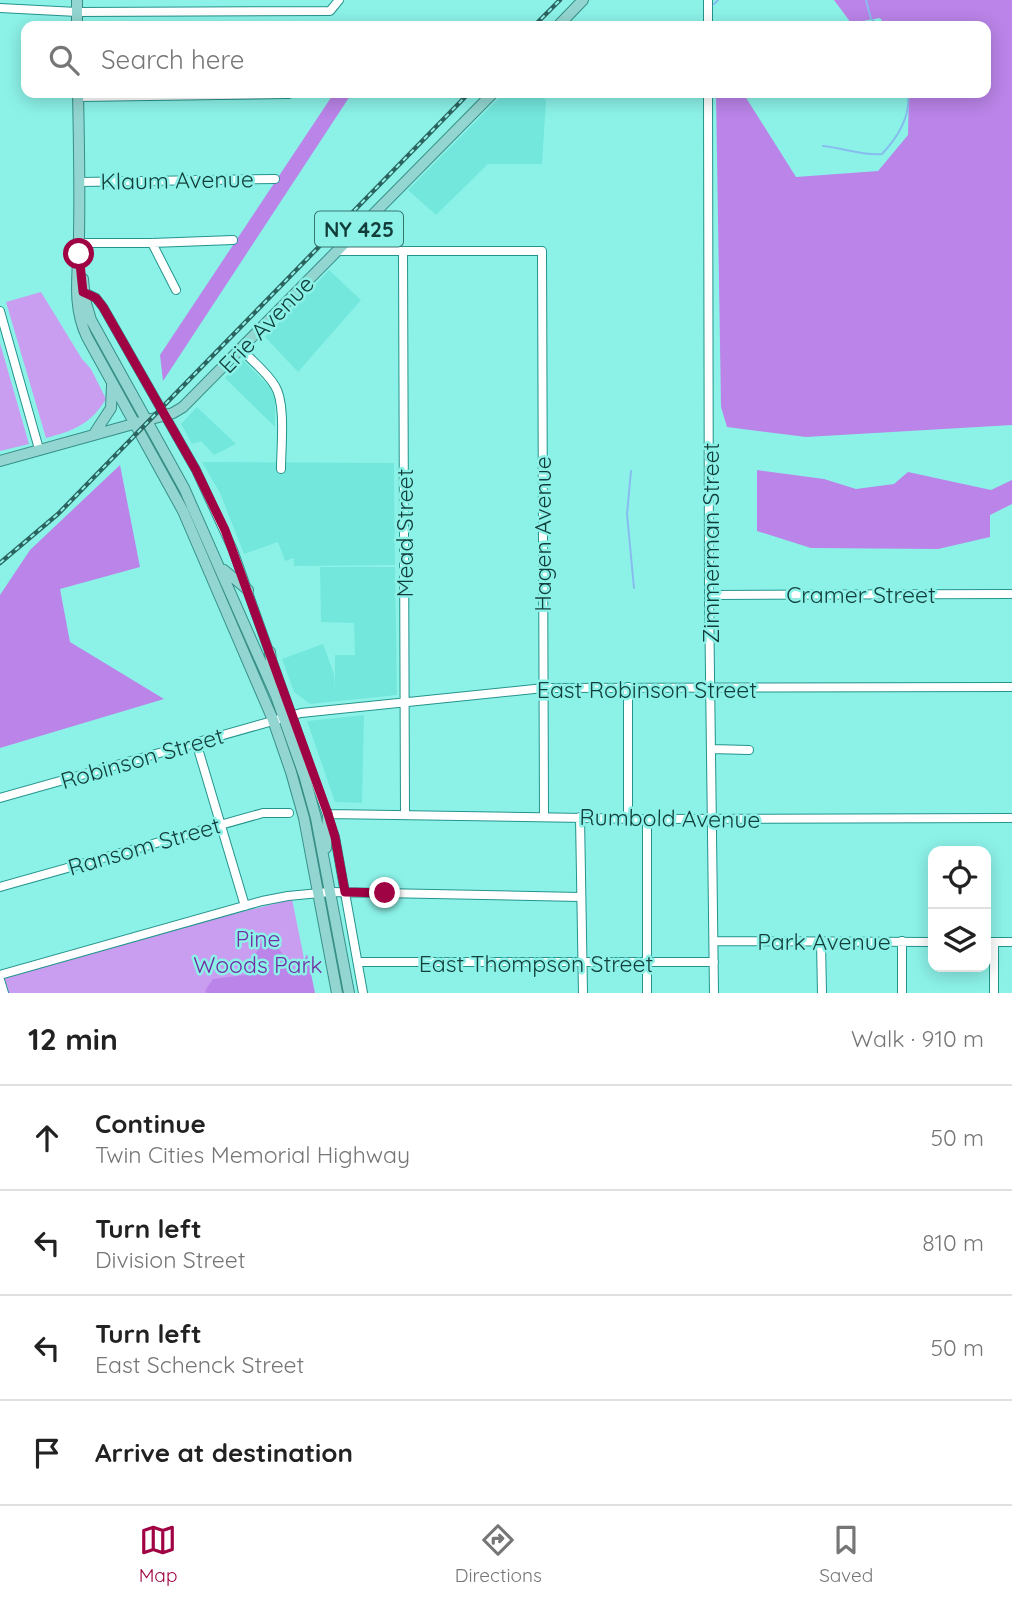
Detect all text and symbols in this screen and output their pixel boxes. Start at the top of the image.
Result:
search box [21,21,991,98]
icon: search [45,41,83,79]
text: Search here [101,43,245,76]
street label: Klaum Avenue [100,164,254,196]
road number: NY 425 [315,212,403,246]
route start [63,238,94,269]
street label: Erie Avenue [212,269,320,379]
street label: Zimmerman Street [696,442,725,643]
street label: Hagen Avenue [528,456,557,612]
street label: Mead Street [390,468,419,598]
street label: Cramer Street [786,580,936,609]
street label: East Robinson Street [537,675,757,704]
street label: Robinson Street [57,721,227,795]
street label: Rumbold Avenue [579,802,761,834]
street label: Ransom Street [64,810,224,882]
map controls [928,846,991,972]
button: locate [928,846,991,909]
route end [369,877,400,908]
button: layers [928,909,991,972]
park label: Pine Woods Park [193,924,323,979]
street label: Park Avenue [757,927,891,956]
street label: East Thompson Street [419,949,654,978]
text: 12 min [28,1020,118,1058]
text: Walk · 910 m [851,1024,984,1053]
text: Continue [95,1107,206,1140]
icon: ahead [28,1119,66,1157]
text: 50 m [931,1123,984,1152]
text: Twin Cities Memorial Highway [95,1140,410,1169]
text: Turn left [95,1212,202,1245]
icon: left [28,1224,66,1262]
text: 810 m [922,1228,984,1257]
text: Division Street [95,1245,246,1274]
text: Turn left [95,1317,202,1350]
icon: left [28,1329,66,1367]
text: 50 m [931,1333,984,1362]
text: East Schenck Street [95,1350,304,1379]
icon: arrive [28,1434,66,1472]
text: Arrive at destination [95,1436,353,1469]
tab: Map [139,1521,177,1587]
tab: Directions [455,1521,542,1587]
tab: Saved [819,1521,873,1587]

